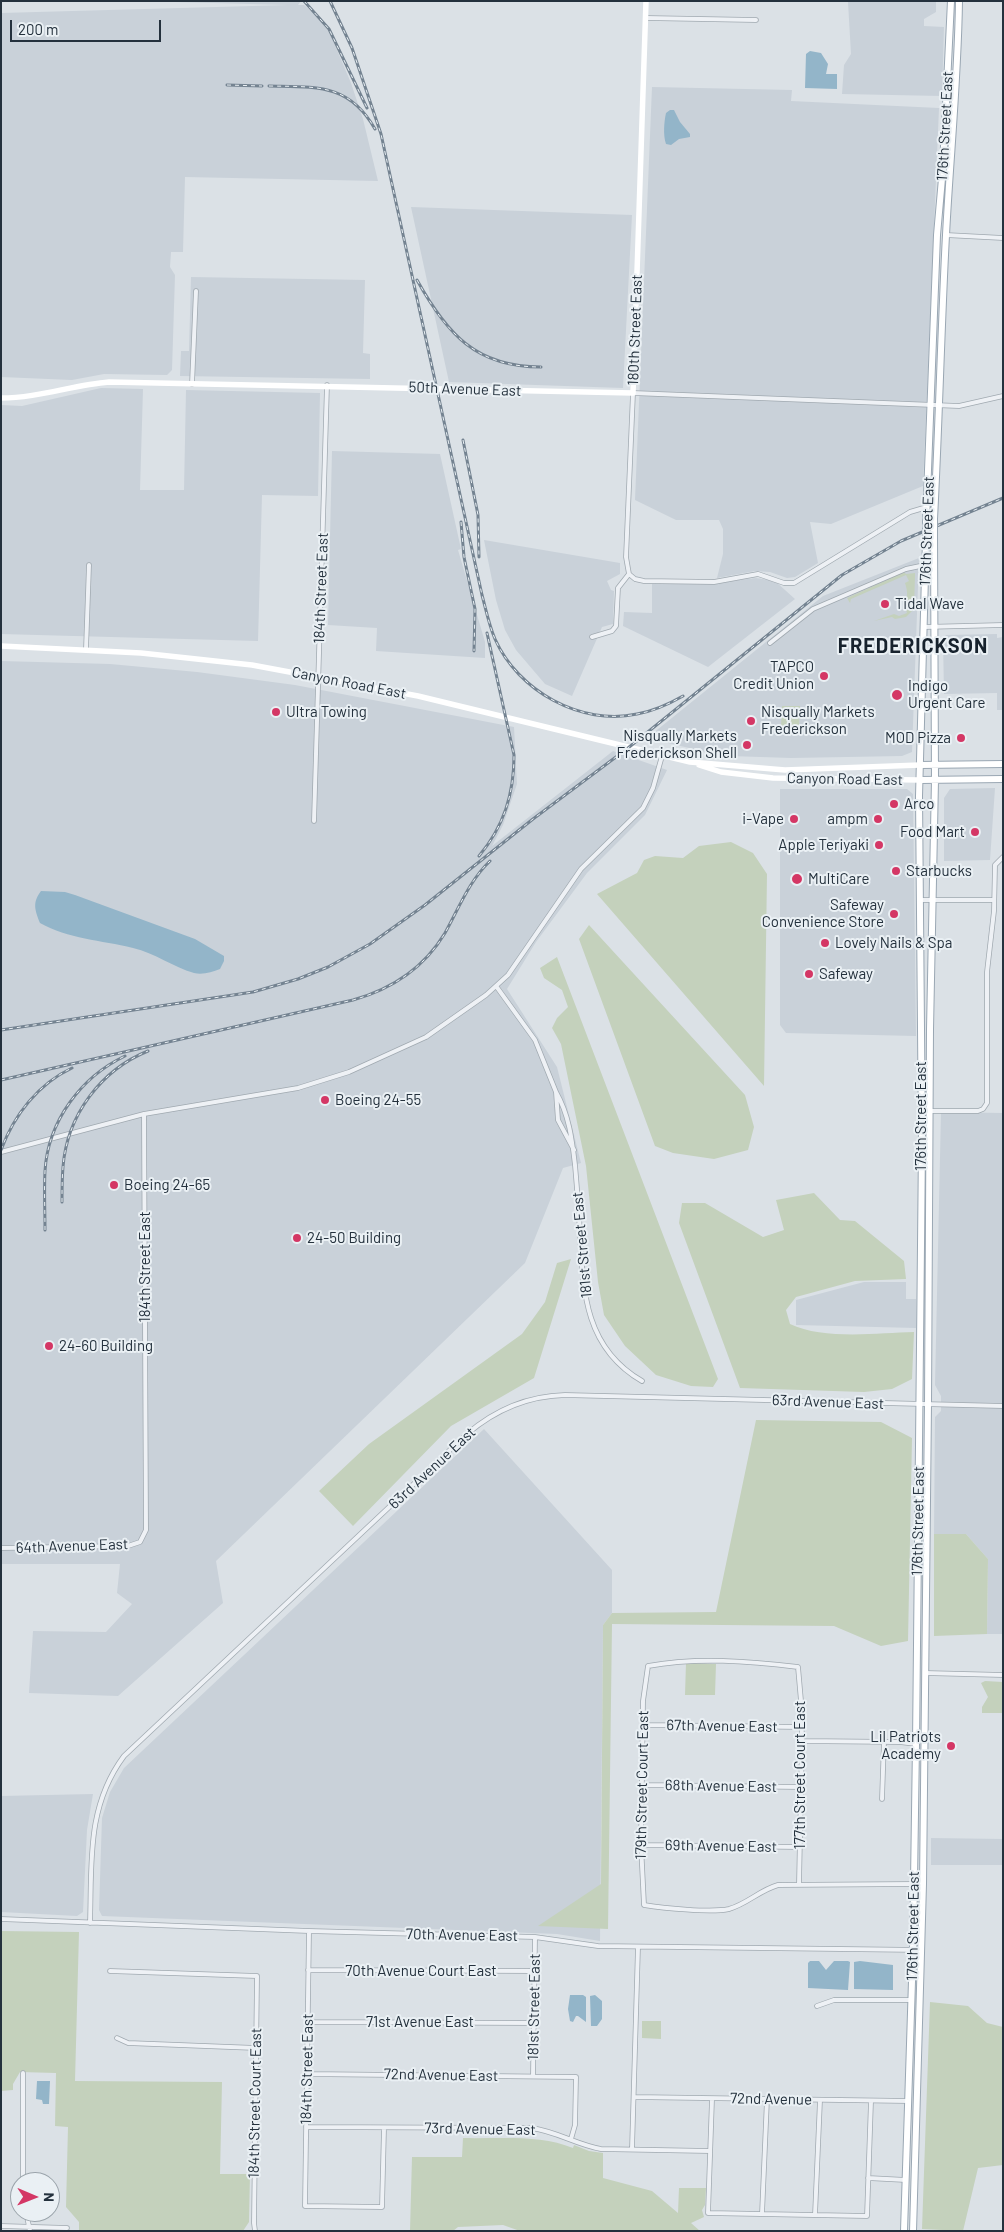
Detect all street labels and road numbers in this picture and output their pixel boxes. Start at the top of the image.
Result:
street label: 176th Street East [933,71,957,181]
street label: 180th Street East [624,274,646,386]
street label: 50th Avenue East [408,378,522,400]
street label: 176th Street East [916,476,938,586]
street label: 184th Street East [310,532,332,644]
street label: Canyon Road East [290,663,408,703]
street label: Canyon Road East [787,769,903,789]
street label: 176th Street East [912,1061,930,1171]
street label: 181st Street East [568,1191,596,1299]
street label: 184th Street East [136,1211,154,1323]
street label: 63rd Avenue East [772,1391,884,1413]
street label: 63rd Avenue East [385,1423,479,1513]
street label: 176th Street East [908,1466,928,1576]
street label: 64th Avenue East [15,1535,129,1557]
street label: 177th Street Court East [791,1701,809,1849]
street label: 179th Street Court East [632,1710,652,1860]
street label: 67th Avenue East [666,1716,778,1736]
street label: 68th Avenue East [665,1776,777,1796]
street label: 69th Avenue East [665,1836,777,1856]
street label: 176th Street East [903,1871,923,1981]
street label: 70th Avenue East [406,1925,518,1945]
street label: 181st Street East [524,1953,544,2061]
street label: 70th Avenue Court East [345,1962,497,1980]
street label: 184th Street East [297,2013,317,2125]
street label: 71st Avenue East [366,2013,474,2031]
street label: 184th Street Court East [245,2028,265,2178]
street label: 72nd Avenue East [384,2065,498,2085]
street label: 72nd Avenue [730,2089,812,2109]
street label: 73rd Avenue East [424,2119,536,2139]

